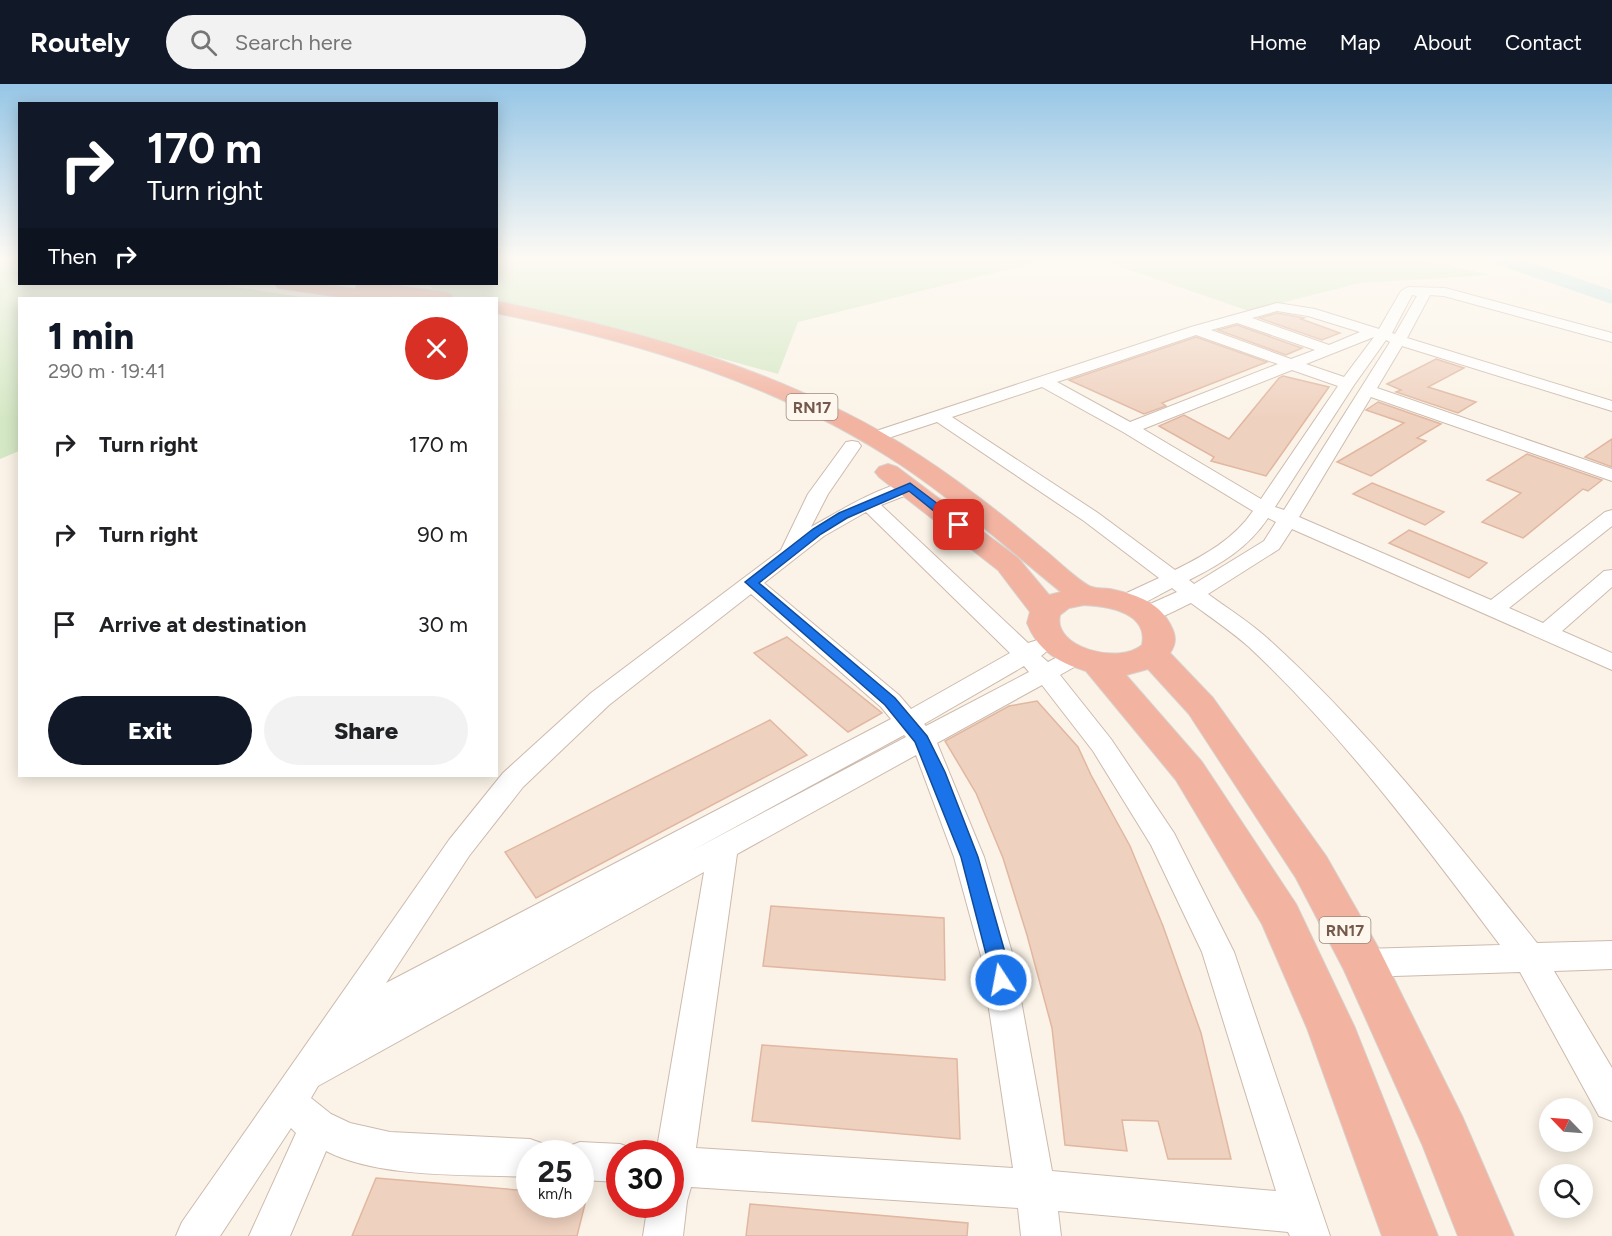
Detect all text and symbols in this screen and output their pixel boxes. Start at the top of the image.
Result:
search box [166,15,586,69]
text: Routely [30,25,130,59]
icon: search [187,26,220,59]
text: Search here [235,29,352,56]
text: Home [1250,30,1307,55]
text: Map [1340,30,1381,55]
text: About [1414,30,1472,55]
text: Contact [1505,30,1582,55]
text: 170 m [147,123,262,174]
icon: right [48,126,126,204]
text: Turn right [147,174,263,207]
icon: right [109,240,142,273]
text: Then [48,243,97,270]
text: 1 min [48,315,134,358]
button: close [405,317,468,380]
text: 290 m · 19:41 [48,359,166,383]
road number: RN17 [786,394,838,420]
icon: right [48,428,81,461]
text: Turn right [99,431,198,458]
text: 170 m [409,431,468,458]
pin [933,499,984,550]
icon: arrive [942,508,975,541]
icon: right [48,518,81,551]
text: Turn right [99,521,198,548]
text: 90 m [417,521,468,548]
icon: arrive [48,608,81,641]
text: Arrive at destination [99,611,307,638]
text: 30 m [418,611,468,638]
button: Exit [48,696,252,765]
button: Share [264,696,468,765]
road number: RN17 [1320,917,1370,943]
position arrow [969,948,1033,1012]
north arrow [1539,1098,1593,1152]
map controls [1539,1098,1593,1218]
speed limit sign: 30 [606,1140,684,1218]
text: 25 [538,1153,572,1190]
button: search [1539,1164,1593,1218]
text: km/h [538,1185,572,1203]

